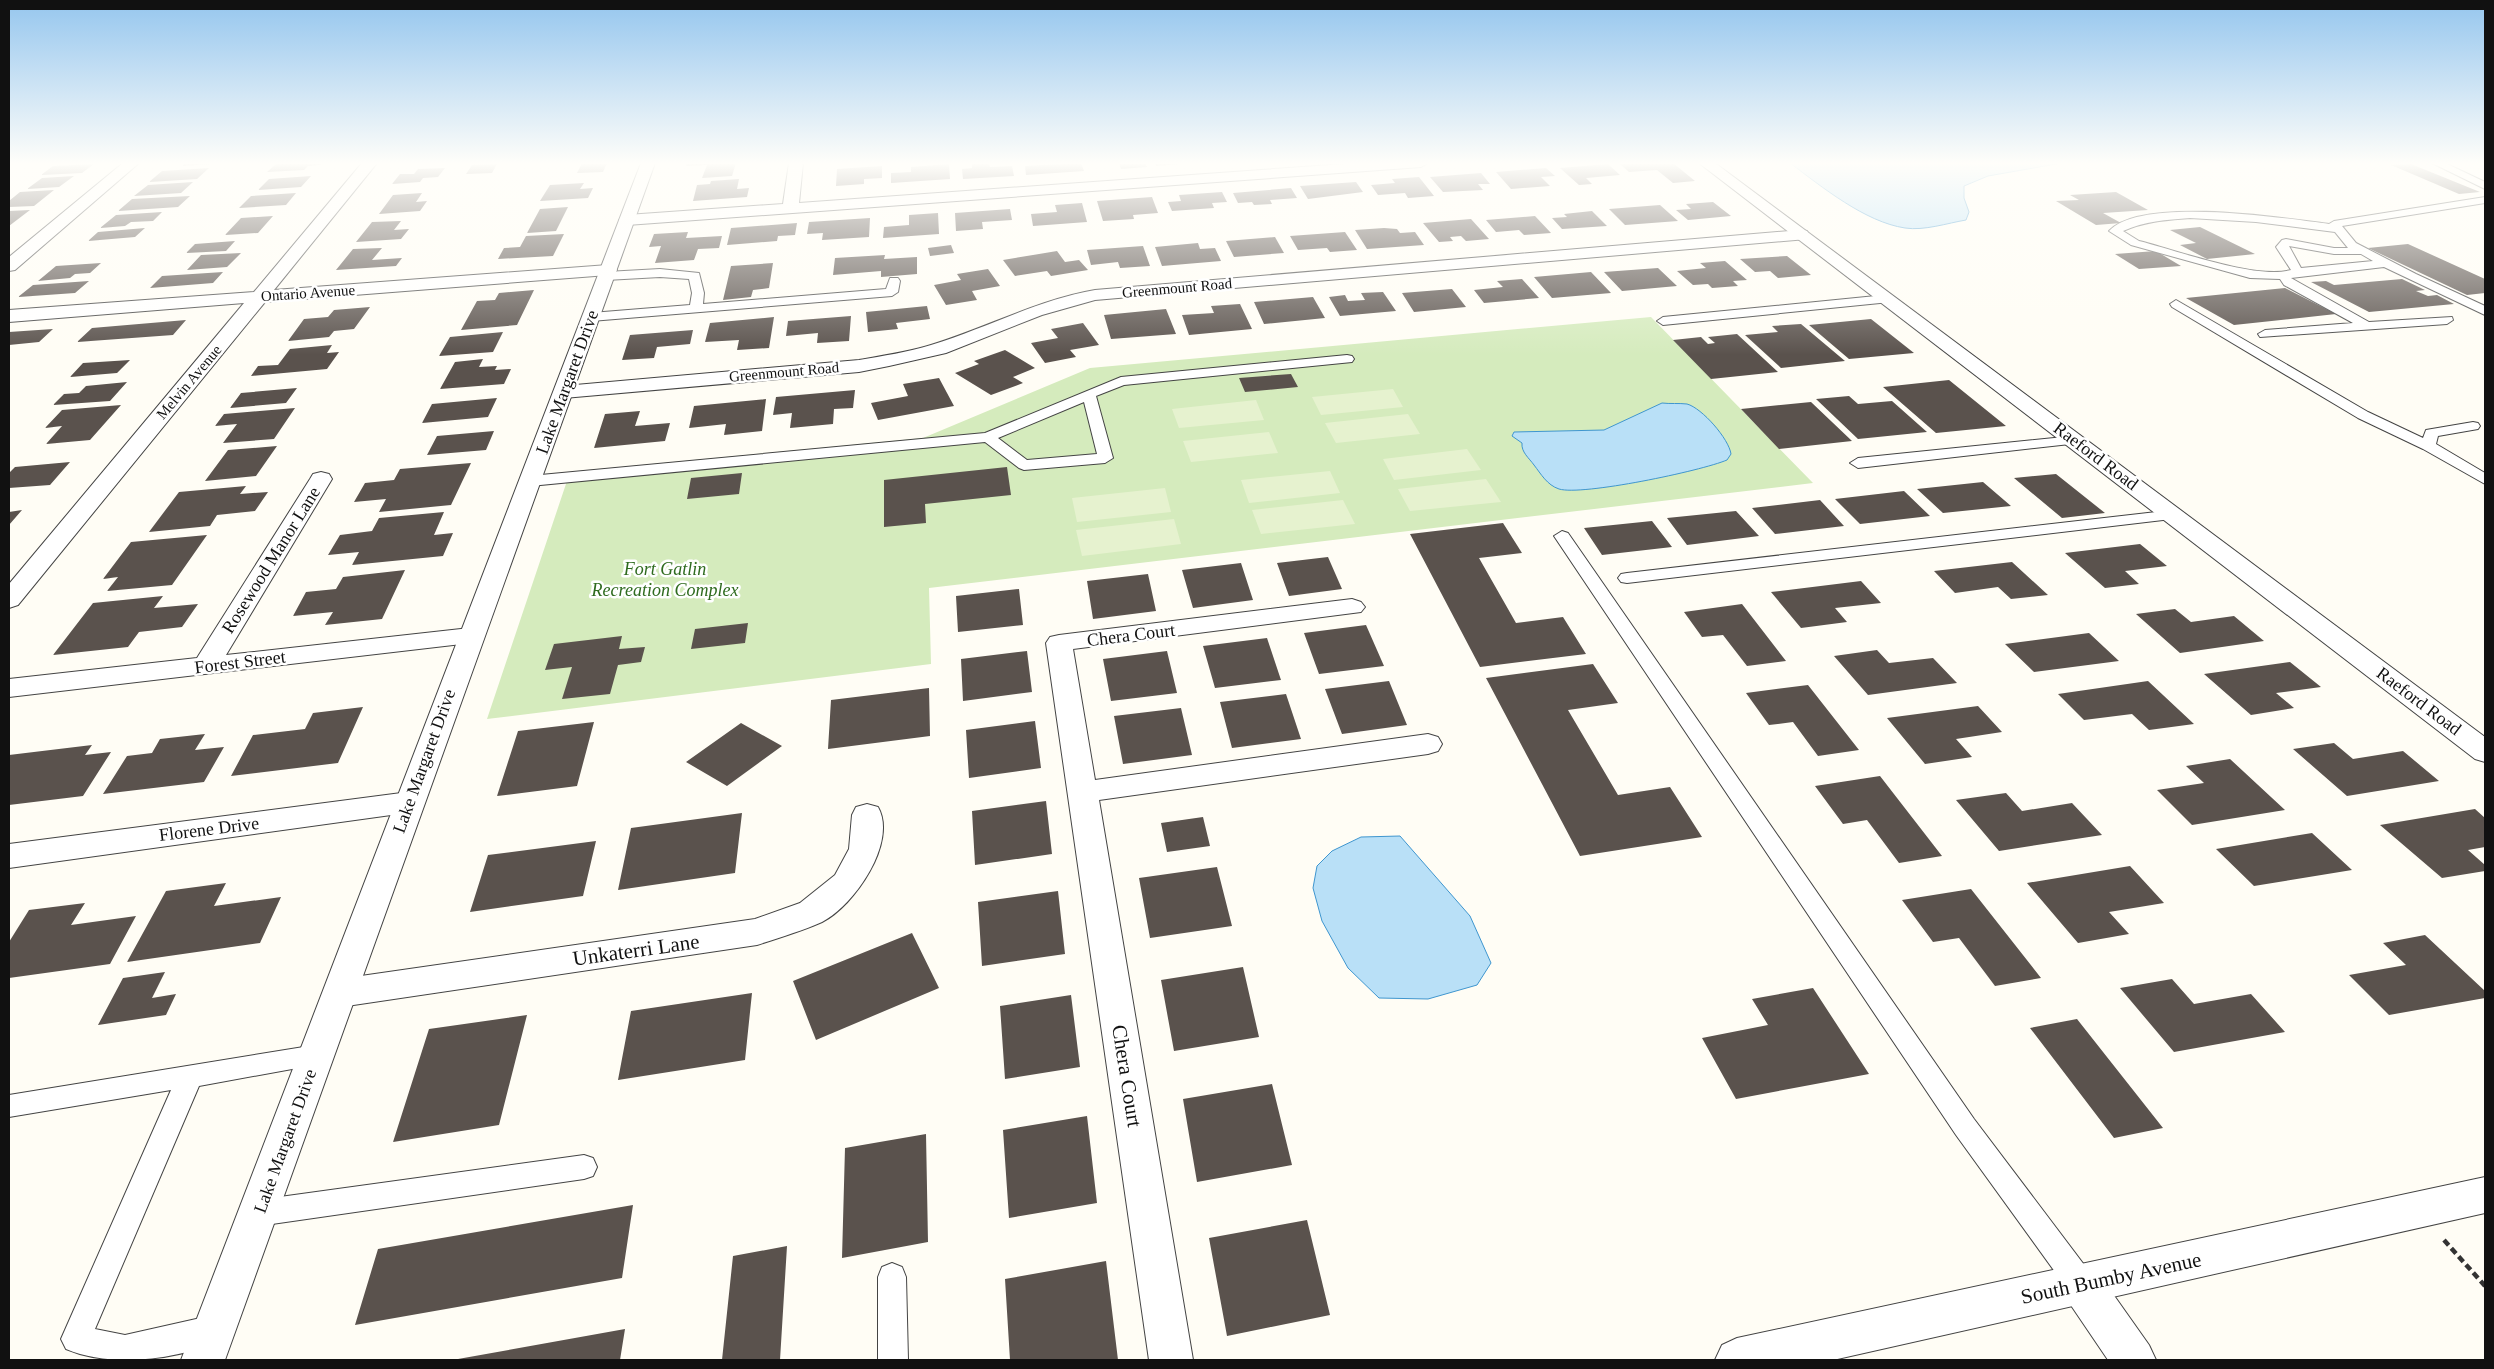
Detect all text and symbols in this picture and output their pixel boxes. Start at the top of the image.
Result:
street label: Greenmount Road [1121,275,1233,301]
street label: Ontario Avenue [260,282,356,304]
street label: Lake Margaret Drive [532,307,602,457]
street label: Melvin Avenue [153,341,225,422]
street label: Greenmount Road [728,359,840,385]
street label: Raeford Road [2050,418,2142,494]
street label: Rosewood Manor Lane [218,483,324,637]
park label: Fort Gatlin Recreation Complex [591,559,738,600]
street label: Chera Court [1086,620,1176,650]
street label: Forest Street [193,646,287,678]
street label: Raeford Road [2373,663,2465,739]
street label: Lake Margaret Drive [389,686,459,836]
street label: Florene Drive [158,813,260,845]
street label: Unkaterri Lane [571,929,701,971]
street label: Chera Court [1107,1023,1147,1129]
street label: Lake Margaret Drive [250,1066,320,1216]
street label: South Bumby Avenue [2019,1247,2203,1309]

